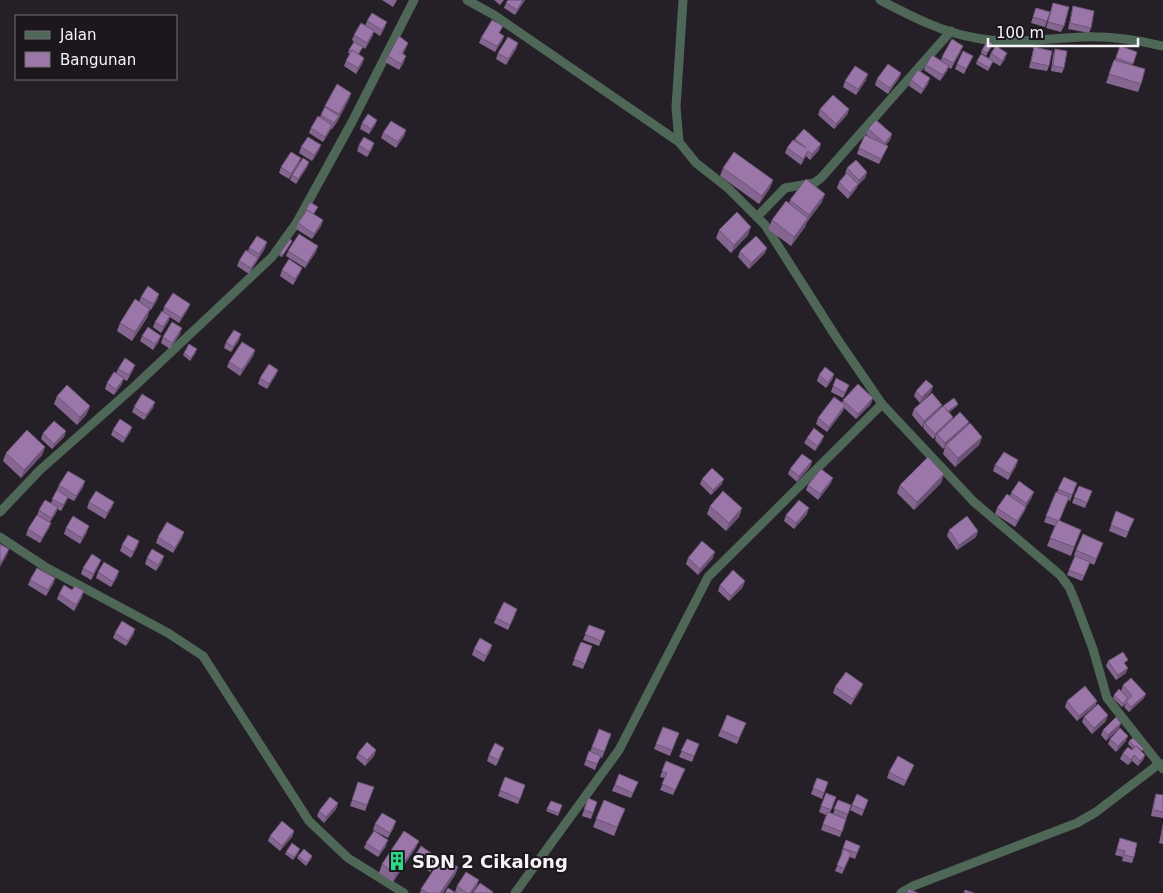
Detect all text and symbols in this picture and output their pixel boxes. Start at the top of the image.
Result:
legend [15,15,178,80]
scale bar [988,15,1138,47]
text: 100 m [996,24,1044,42]
text: Jalan [59,26,96,44]
text: Bangunan [60,51,136,69]
building icon: SDN 2 Cikalong [386,850,408,872]
place label: SDN 2 Cikalong [412,851,568,872]

